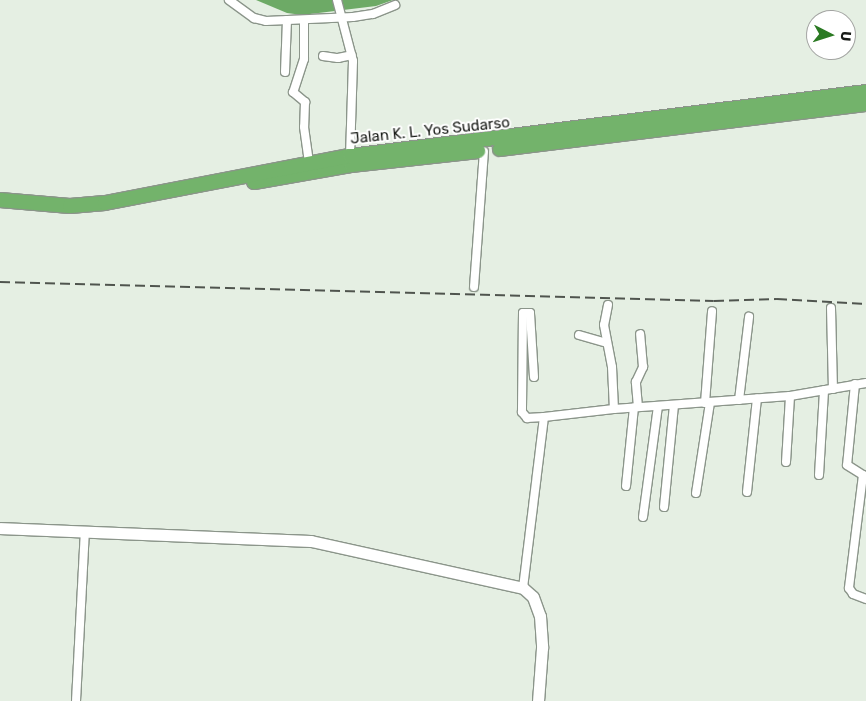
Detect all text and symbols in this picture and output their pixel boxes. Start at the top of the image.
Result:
north arrow [806,10,856,60]
text: U [837,30,854,42]
street label: Jalan K. L. Yos Sudarso [349,114,511,148]

